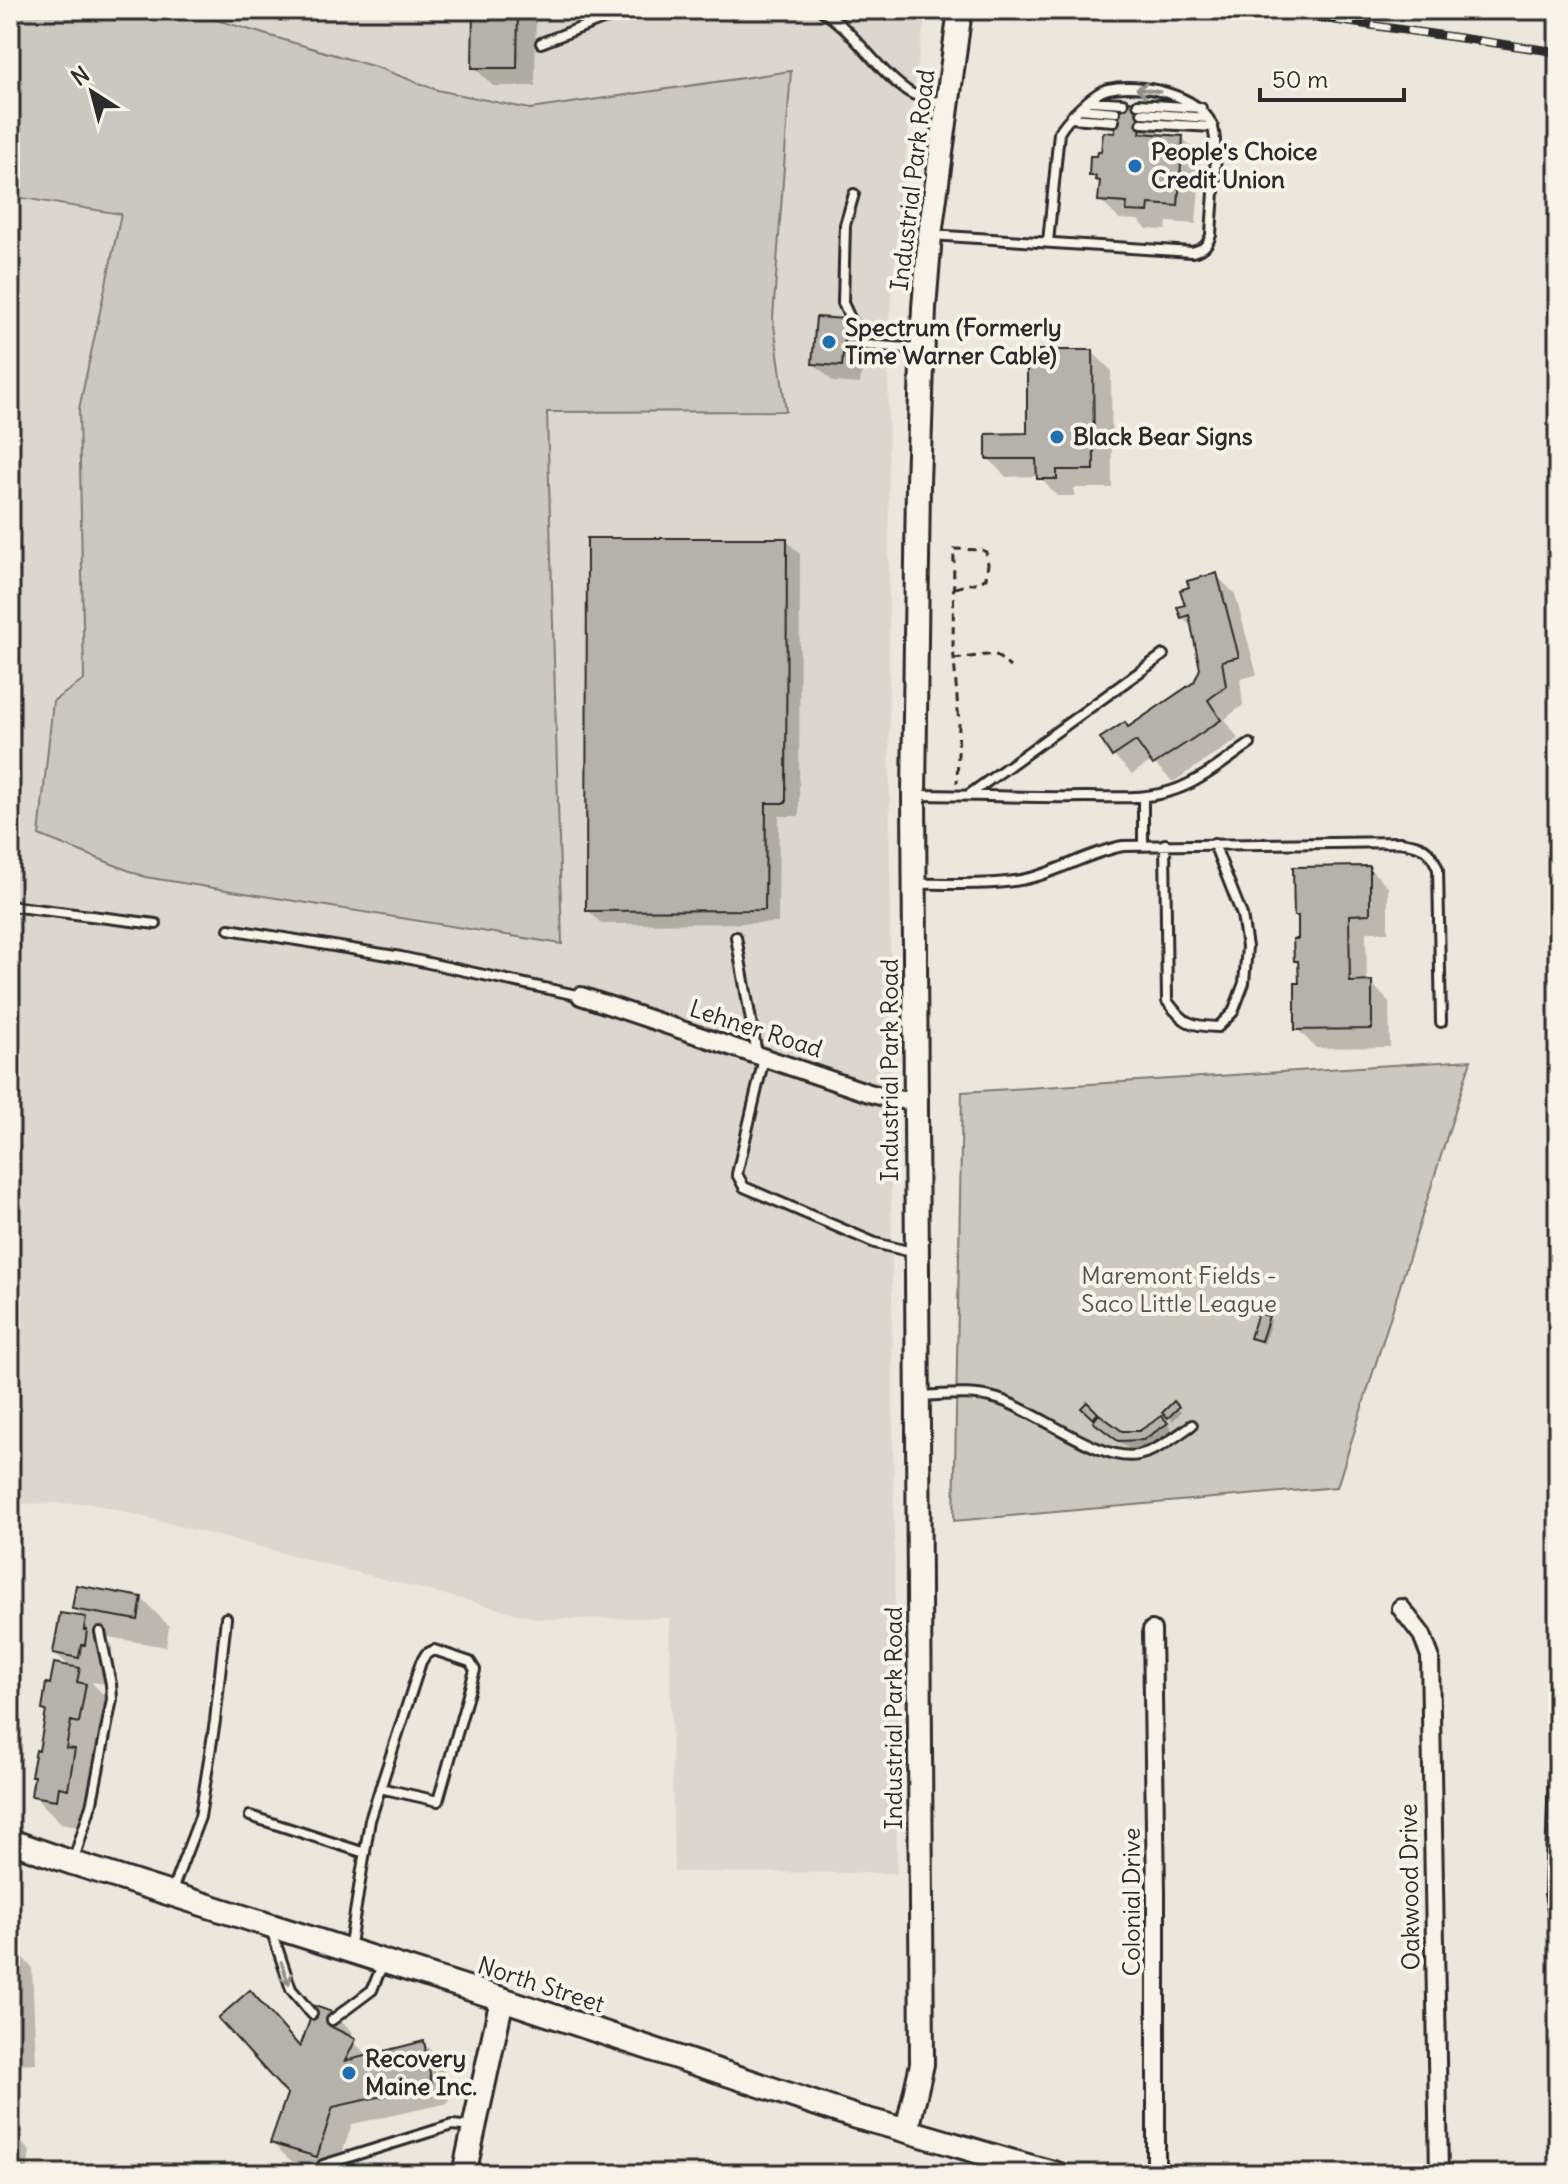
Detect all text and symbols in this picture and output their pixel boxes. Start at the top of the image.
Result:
north arrow [52,52,132,132]
scale bar [1260,52,1404,102]
text: N [66,60,95,92]
text: 50 m [1272,64,1328,94]
street label: Industrial Park Road [884,67,940,292]
one-way arrow [1136,82,1161,97]
place label: People's Choice Credit Union [1151,136,1317,194]
marker: People's Choice Credit Union [1126,157,1144,175]
place label: Spectrum (Formerly Time Warner Cable) [845,312,1062,370]
marker: Spectrum (Formerly Time Warner Cable) [820,333,838,351]
place label: Black Bear Signs [1073,421,1253,451]
marker: Black Bear Signs [1048,428,1066,446]
street label: Industrial Park Road [874,959,904,1181]
street label: Lehner Road [686,993,826,1064]
park label: Maremont Fields - Saco Little League [1081,1260,1277,1318]
street label: Industrial Park Road [878,1607,908,1829]
street label: Oakwood Drive [1393,1803,1425,1971]
street label: Colonial Drive [1116,1828,1146,1976]
street label: North Street [474,1949,608,2019]
one-way arrow [279,1960,294,1985]
place label: Recovery Maine Inc. [365,2043,477,2101]
marker: Recovery Maine Inc. [340,2064,358,2082]

